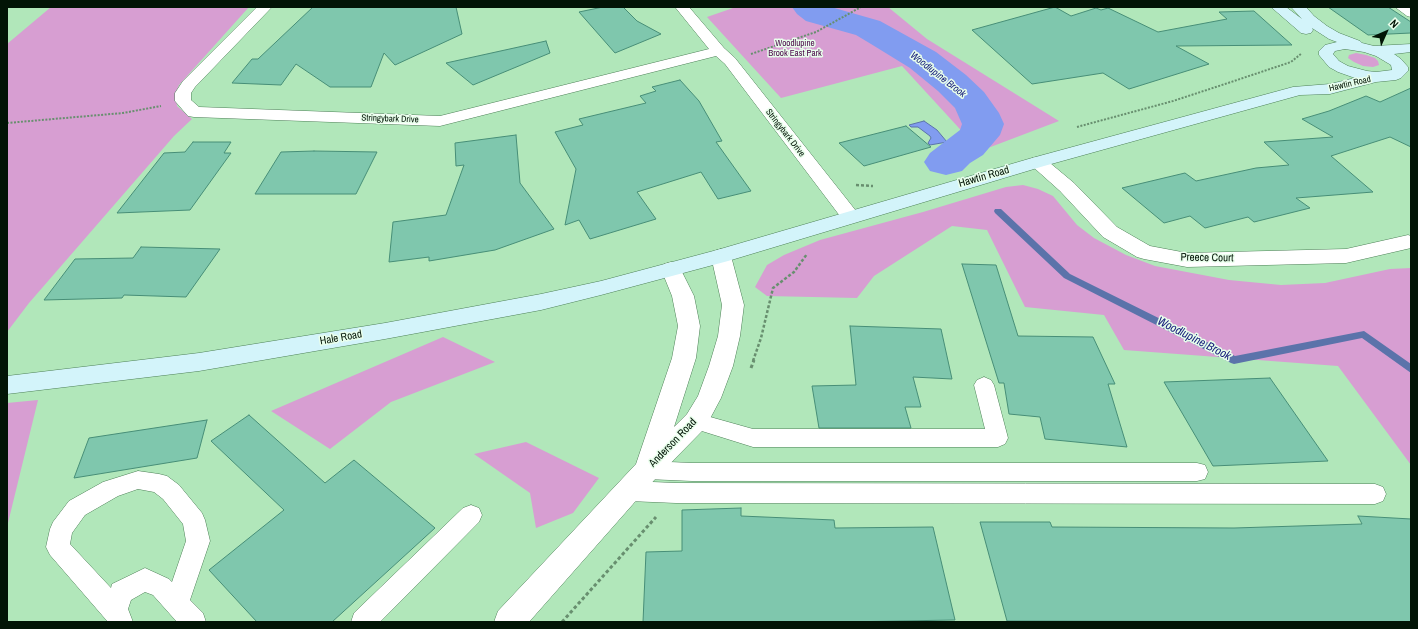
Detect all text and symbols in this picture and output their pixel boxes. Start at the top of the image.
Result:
north arrow [1366,12,1406,52]
text: N [1387,16,1402,31]
park label: Woodlupine Brook East Park [768,39,822,60]
water label: Woodlupine Brook [908,50,968,100]
street label: Hawtin Road [1328,74,1372,94]
street label: Stringybark Drive [763,107,807,159]
street label: Stringybark Drive [361,113,419,125]
street label: Hawtin Road [957,163,1011,191]
street label: Preece Court [1180,251,1234,265]
water label: Woodlupine Brook [1155,314,1233,364]
street label: Hale Road [319,328,363,348]
street label: Anderson Road [646,416,700,470]

